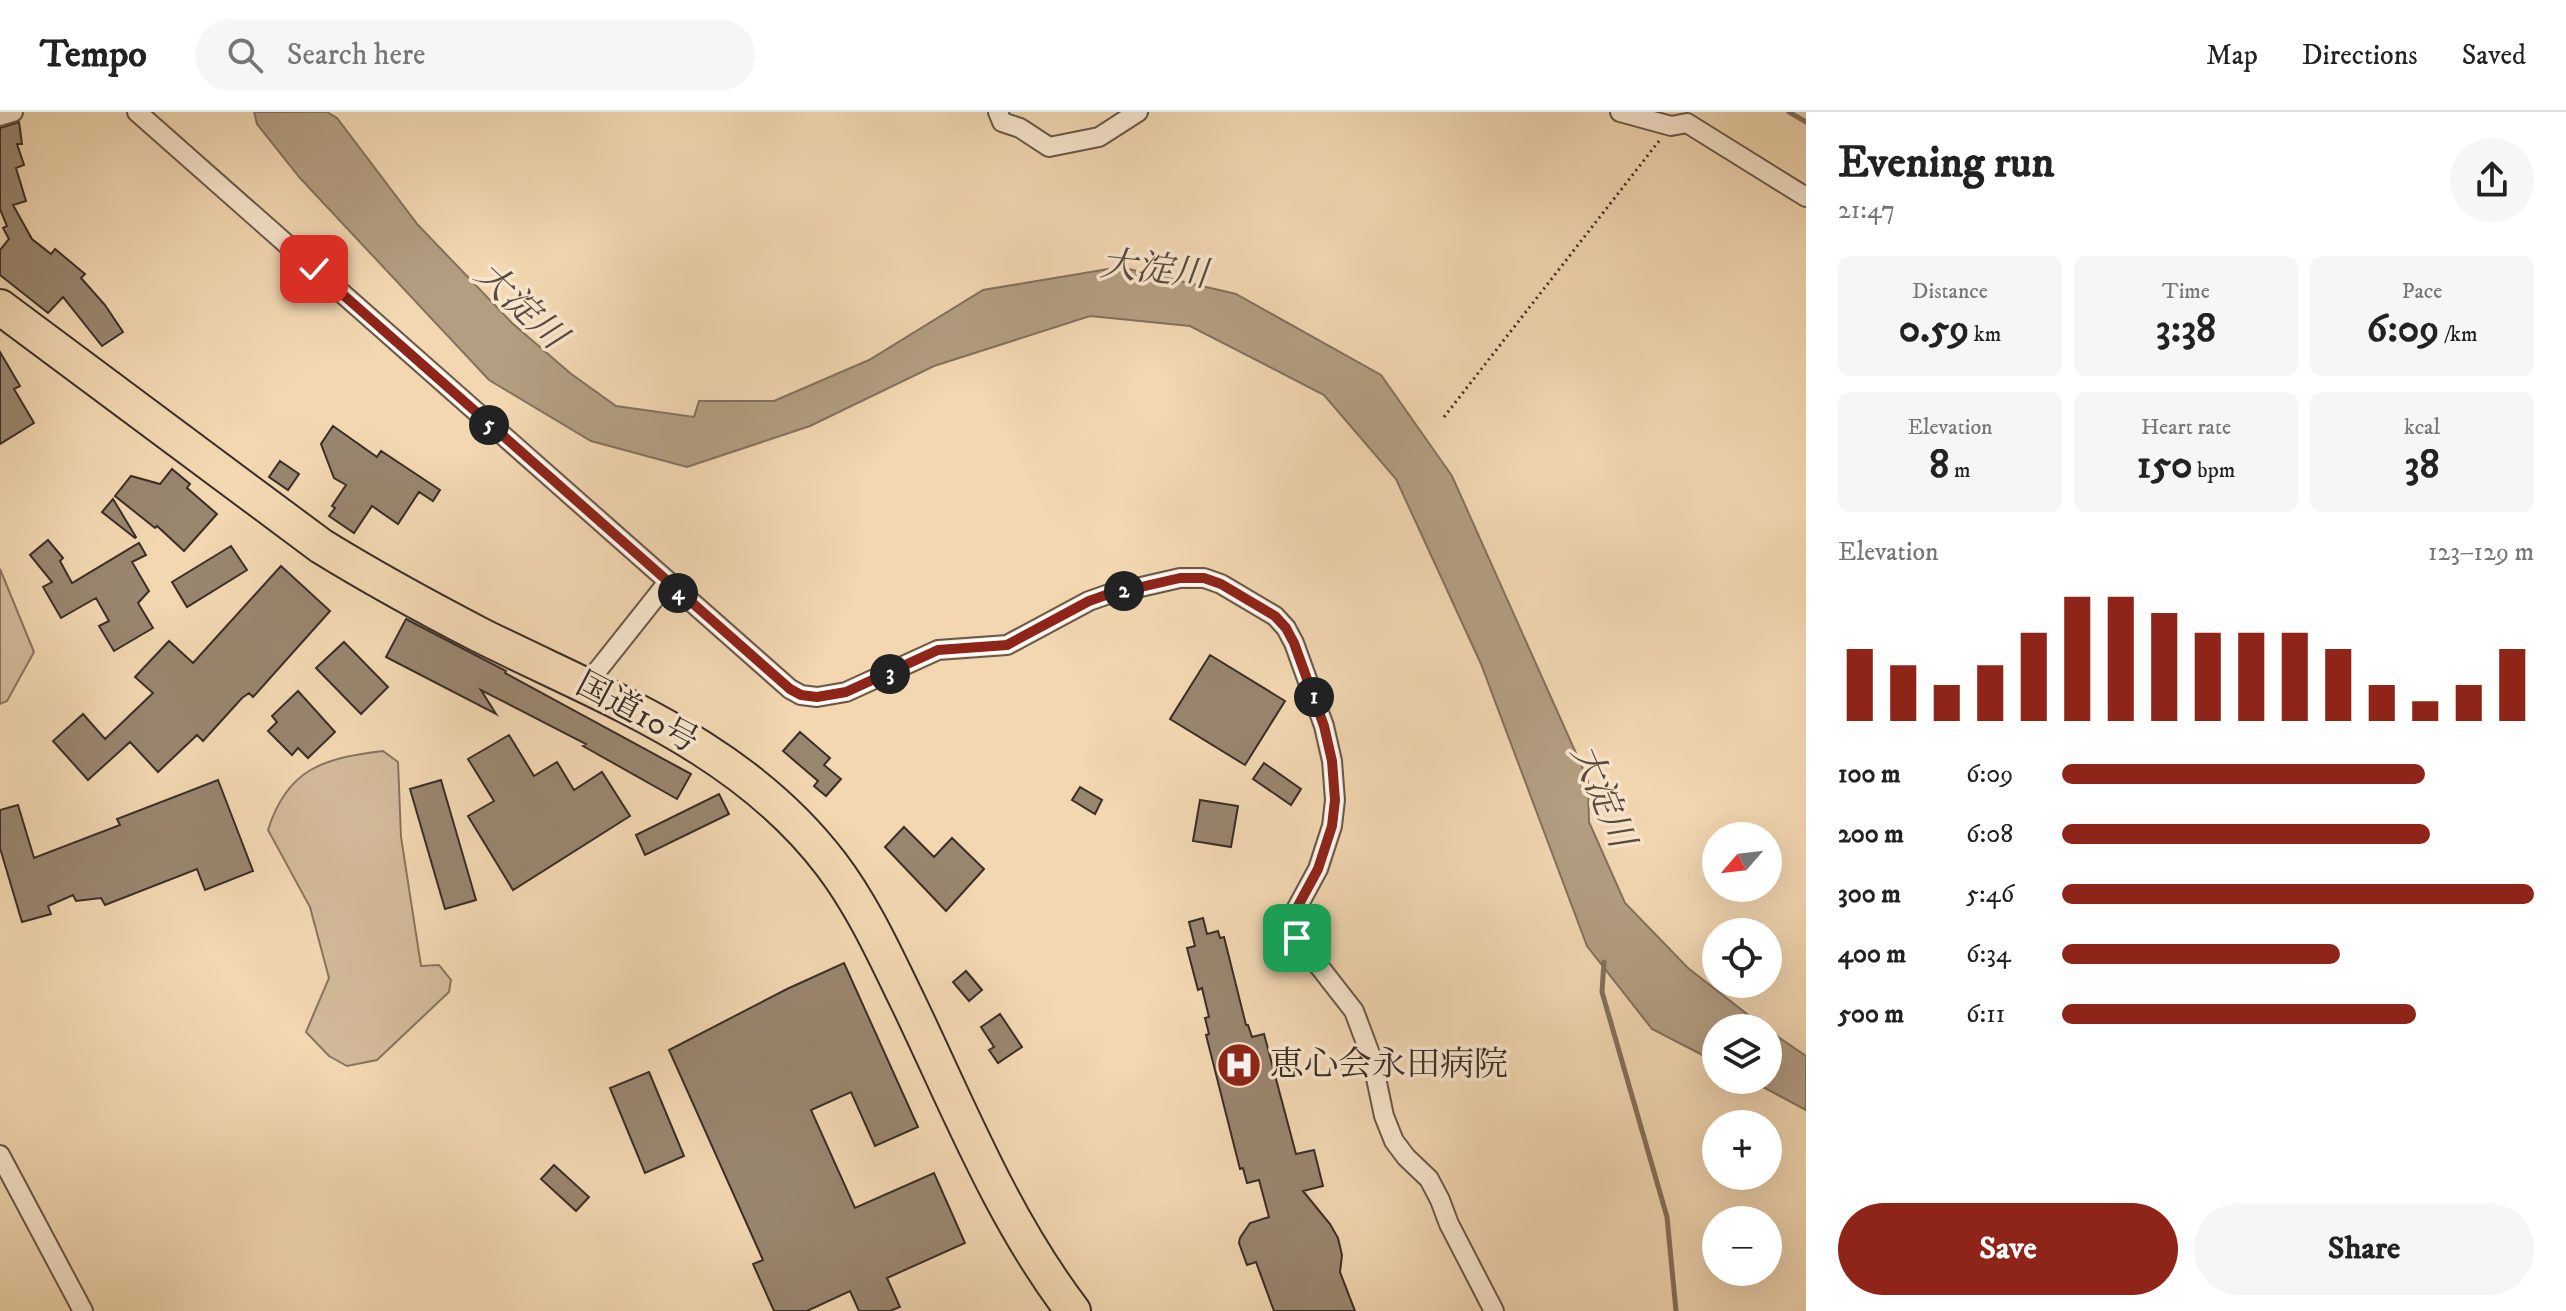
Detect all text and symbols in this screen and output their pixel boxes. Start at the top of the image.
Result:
search box [195,19,755,91]
text: Tempo [40,31,147,79]
icon: search [223,33,267,77]
text: Search here [287,37,425,74]
text: Map [2206,38,2258,73]
text: Directions [2302,38,2418,73]
text: Saved [2462,38,2526,73]
text: Evening run [1838,136,2055,191]
button: share [2450,138,2534,222]
text: 21:47 [1838,194,1895,227]
pin [280,235,348,303]
water label: 大淀川 [1098,242,1214,298]
icon: check [292,247,336,291]
water label: 大淀川 [465,253,578,362]
text: Distance [1912,278,1988,305]
text: Time [2162,278,2210,305]
text: Pace [2402,278,2442,305]
text: 0.59 [1899,305,1969,355]
text: 3:38 [2156,305,2216,355]
text: 6:09 [2367,305,2439,355]
text: km [1969,321,2001,348]
text: /km [2439,321,2477,348]
pin: 5 [469,405,509,445]
text: 5 [484,411,494,438]
text: Elevation [1907,414,1993,441]
text: Heart rate [2141,414,2231,441]
text: kcal [2404,414,2440,441]
text: 8 [1929,441,1949,491]
text: 150 [2137,441,2193,491]
text: 38 [2405,441,2439,491]
text: m [1949,457,1971,484]
text: bpm [2193,457,2235,484]
text: Elevation [1838,536,1939,569]
text: 123–129 m [2428,536,2534,569]
pin: 2 [1104,571,1144,611]
pin: 4 [658,573,698,613]
text: 2 [1119,577,1129,604]
text: 4 [672,579,684,606]
pin: 3 [870,654,910,694]
text: 3 [886,660,894,687]
street label: 国道10号 [569,663,705,763]
pin: 1 [1294,677,1334,717]
text: 1 [1310,683,1318,710]
water label: 大淀川 [1560,737,1645,858]
text: 100 m [1838,758,1901,791]
text: 6:09 [1966,758,2013,791]
text: 200 m [1838,818,1904,851]
text: 6:08 [1966,818,2013,851]
north arrow [1702,822,1782,902]
map controls [1702,822,1782,1286]
text: 300 m [1838,878,1901,911]
text: 5:46 [1966,878,2014,911]
pin [1263,904,1331,972]
icon: arrive [1275,916,1319,960]
button: locate [1702,918,1782,998]
text: 400 m [1838,938,1906,971]
text: 6:34 [1966,938,2011,971]
text: 500 m [1838,998,1904,1031]
text: 6:11 [1966,998,2005,1031]
button: layers [1702,1014,1782,1094]
hospital icon: 恵心会永田病院 [1215,1041,1263,1089]
place label: 恵心会永田病院 [1270,1044,1508,1086]
button: + [1702,1110,1782,1190]
button: Save [1838,1203,2178,1295]
button: Share [2194,1203,2534,1295]
button: − [1702,1206,1782,1286]

